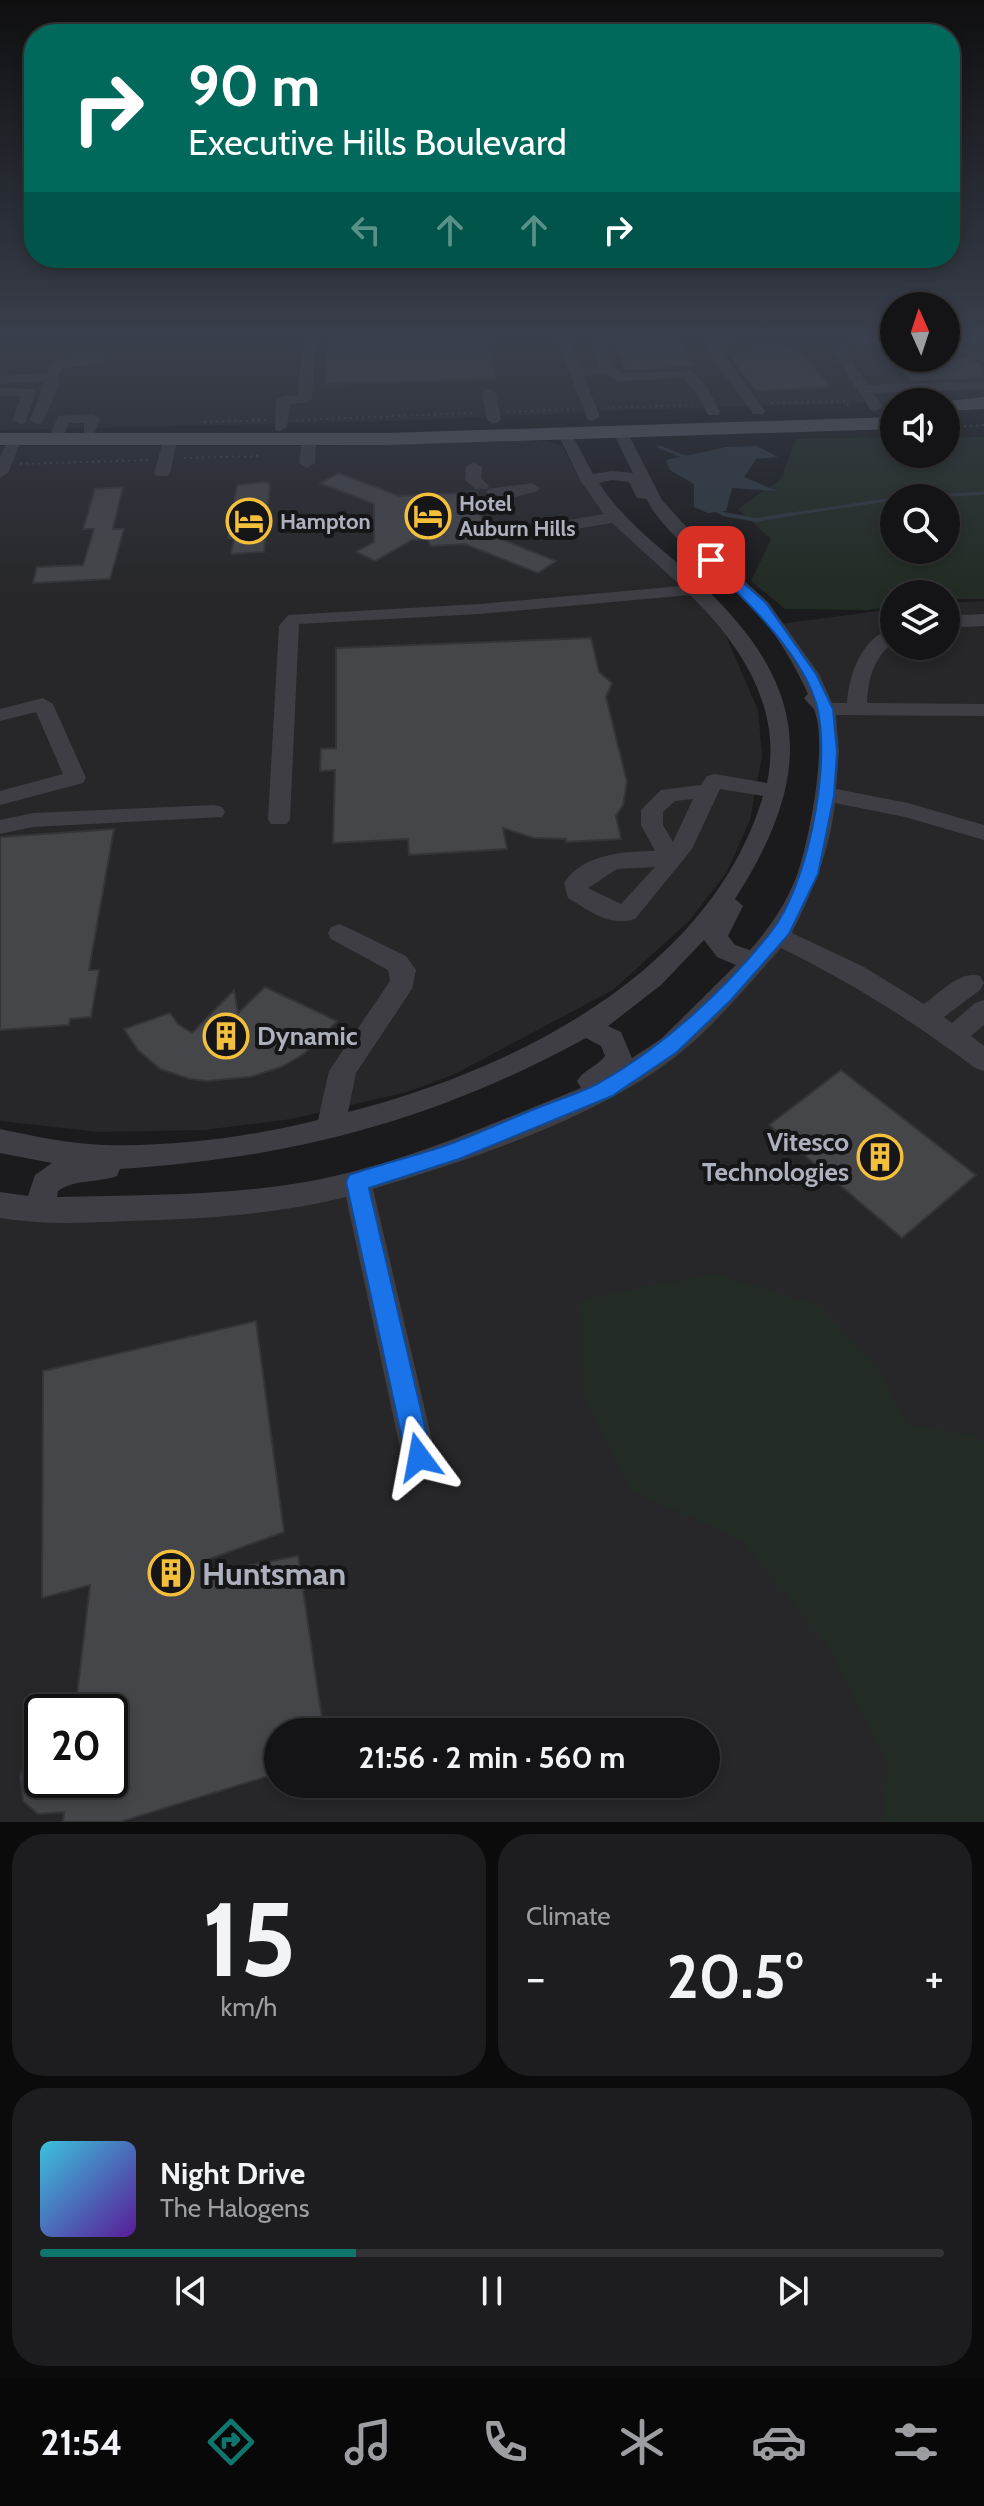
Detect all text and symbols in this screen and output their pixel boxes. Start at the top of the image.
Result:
text: 90 m [188,52,320,120]
icon: right [56,56,160,160]
text: Executive Hills Boulevard [188,120,567,164]
icon: left [344,208,388,252]
icon: ahead [428,208,472,252]
icon: ahead [512,208,556,252]
icon: right [596,208,640,252]
north arrow [880,292,960,372]
map controls [880,292,960,660]
button: sound [880,388,960,468]
button: search [880,484,960,564]
place label: Hotel Auburn Hills [459,490,576,542]
hotel icon: Hotel Auburn Hills [404,492,452,540]
hotel icon: Hampton [225,497,273,545]
place label: Hampton [280,508,371,535]
pin [677,526,745,594]
icon: arrive [689,538,733,582]
button: layers [880,580,960,660]
building icon: Dynamic [202,1012,250,1060]
place label: Dynamic [257,1020,358,1052]
place label: Vitesco Technologies [702,1126,849,1188]
building icon: Vitesco Technologies [856,1133,904,1181]
position arrow [377,1415,461,1499]
building icon: Huntsman [147,1549,195,1597]
place label: Huntsman [202,1554,346,1593]
speed limit sign: 20 [24,1694,128,1798]
text: 21:56 · 2 min · 560 m [359,1739,625,1776]
text: 15 [202,1876,296,2002]
text: Climate [526,1900,611,1932]
text: 20.5° [667,1940,803,2013]
text: − [526,1951,545,2004]
text: + [925,1951,944,2004]
text: km/h [221,1991,277,2023]
text: Night Drive [160,2155,305,2192]
text: The Halogens [160,2192,309,2224]
icon: previous [169,2269,213,2313]
icon: pause [470,2269,514,2313]
icon: next [771,2269,815,2313]
icon: directions [203,2414,259,2470]
icon: music [340,2414,396,2470]
icon: phone [477,2414,533,2470]
icon: climate [614,2414,670,2470]
icon: car [751,2414,807,2470]
icon: filters [888,2414,944,2470]
text: 21:54 [40,2420,122,2464]

